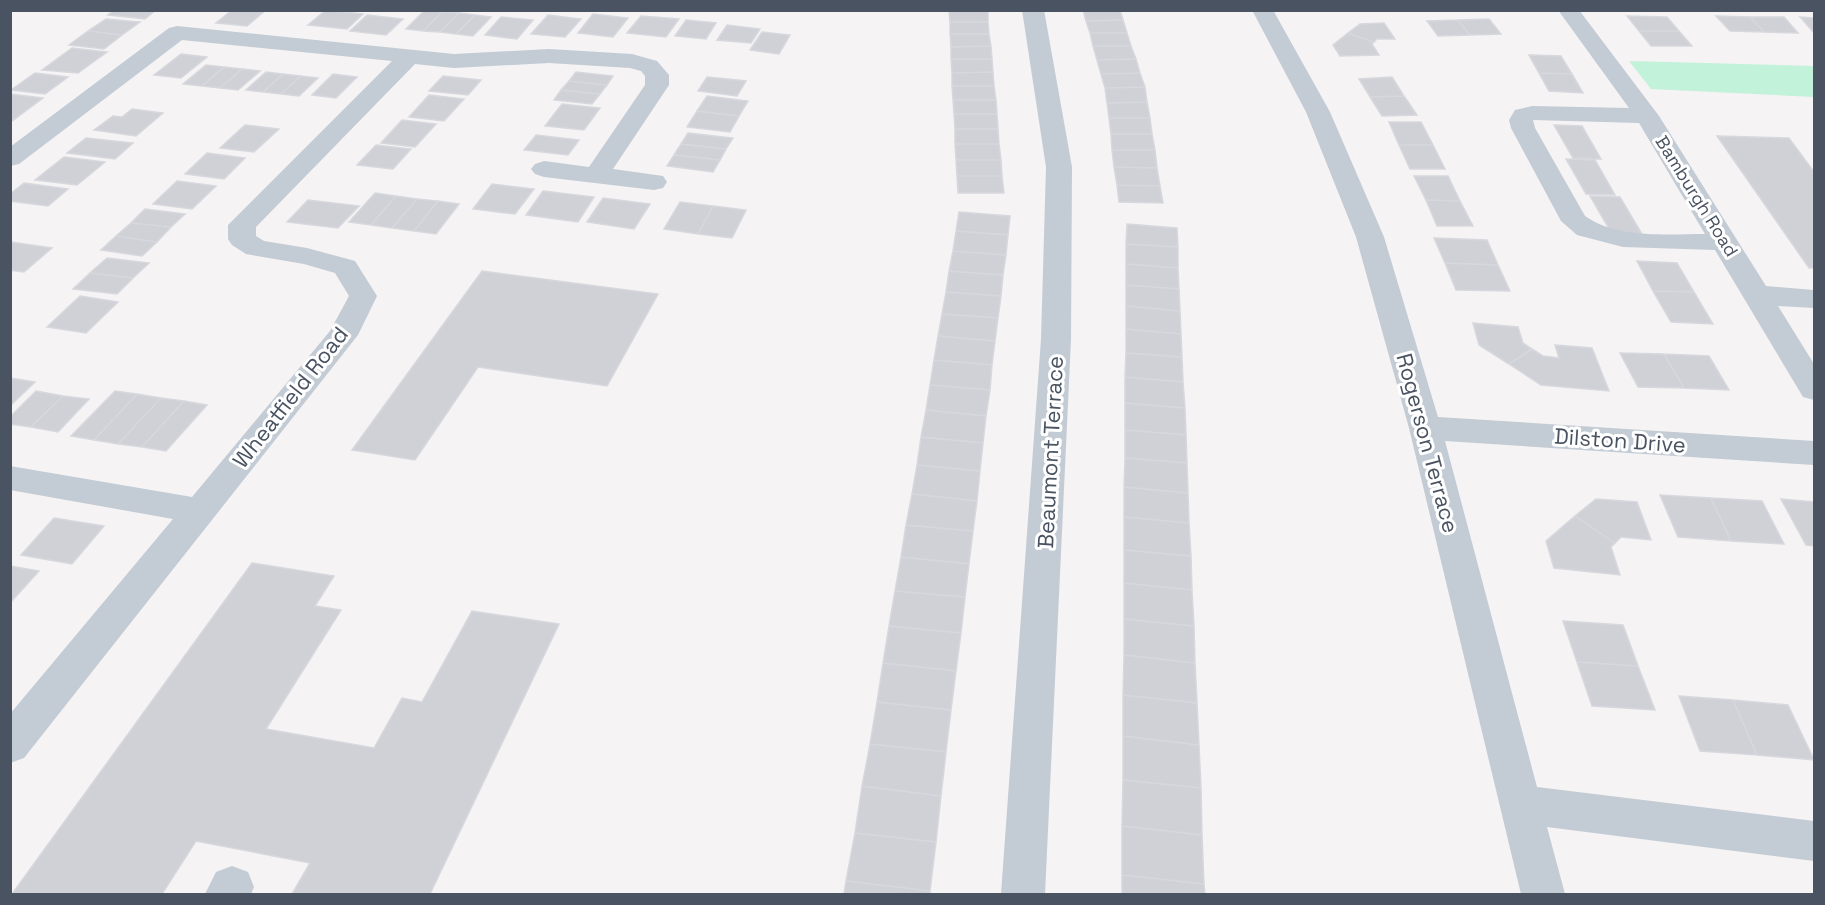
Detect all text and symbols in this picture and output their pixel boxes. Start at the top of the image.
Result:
street label: Bamburgh Road [1651,131,1743,261]
street label: Wheatfield Road [226,321,354,473]
street label: Rogerson Terrace [1391,350,1465,536]
street label: Beaumont Terrace [1031,355,1069,549]
street label: Dilston Drive [1553,421,1687,459]

